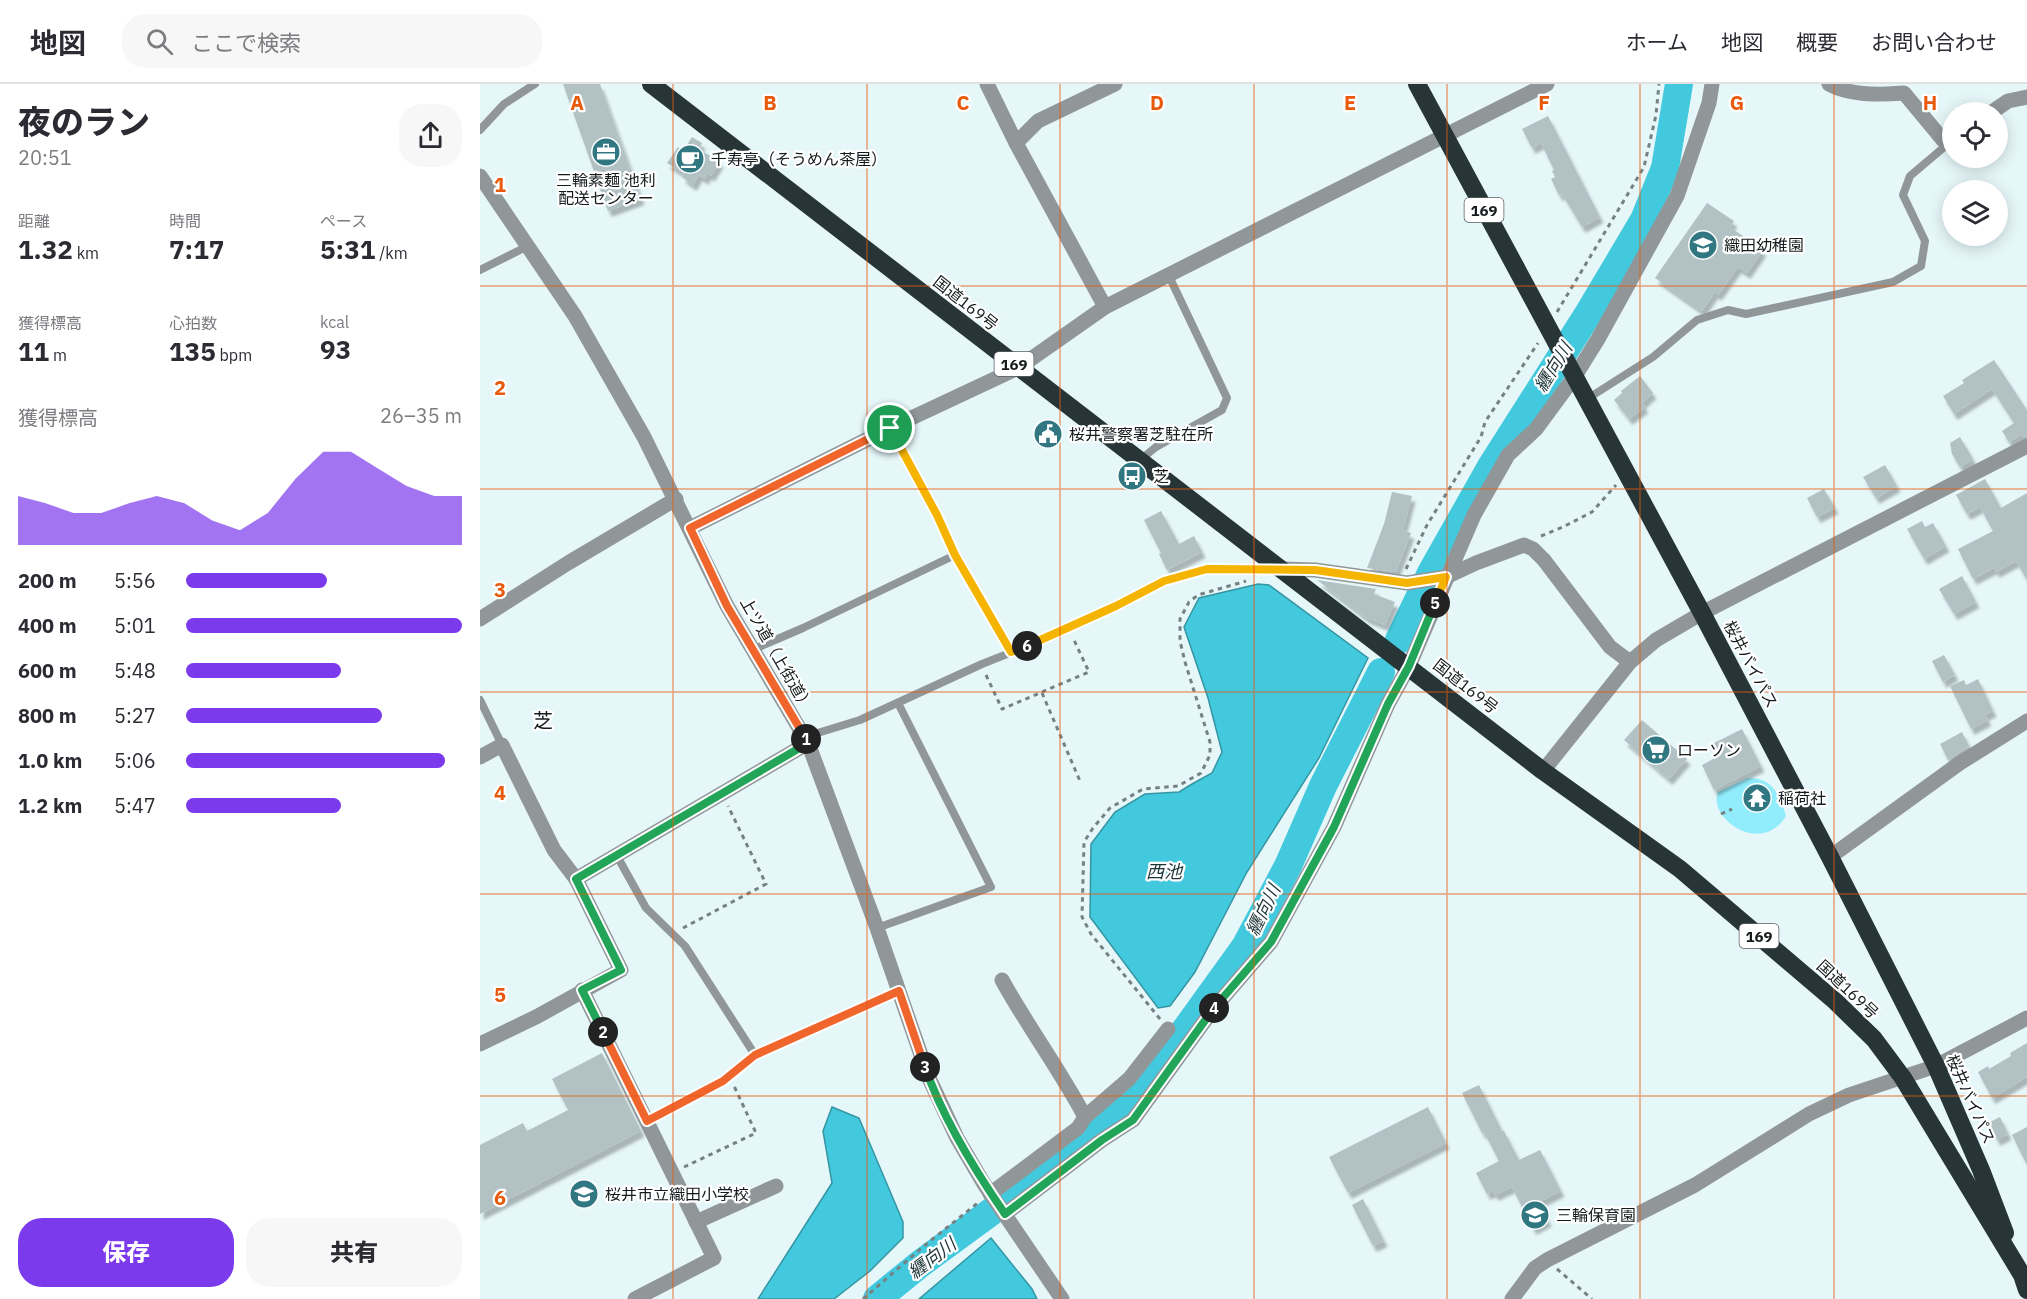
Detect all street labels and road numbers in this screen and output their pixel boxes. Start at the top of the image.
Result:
road number: 169 [1464,198,1504,222]
street label: 国道169号 [930,271,1002,335]
road number: 169 [994,352,1034,376]
street label: 上ツ道（上街道） [736,594,818,714]
street label: 桜井バイパス [1720,617,1782,711]
street label: 国道169号 [1430,654,1502,718]
road number: 169 [1740,924,1778,948]
street label: 国道169号 [1813,955,1883,1023]
street label: 桜井バイパス [1942,1051,2000,1147]

